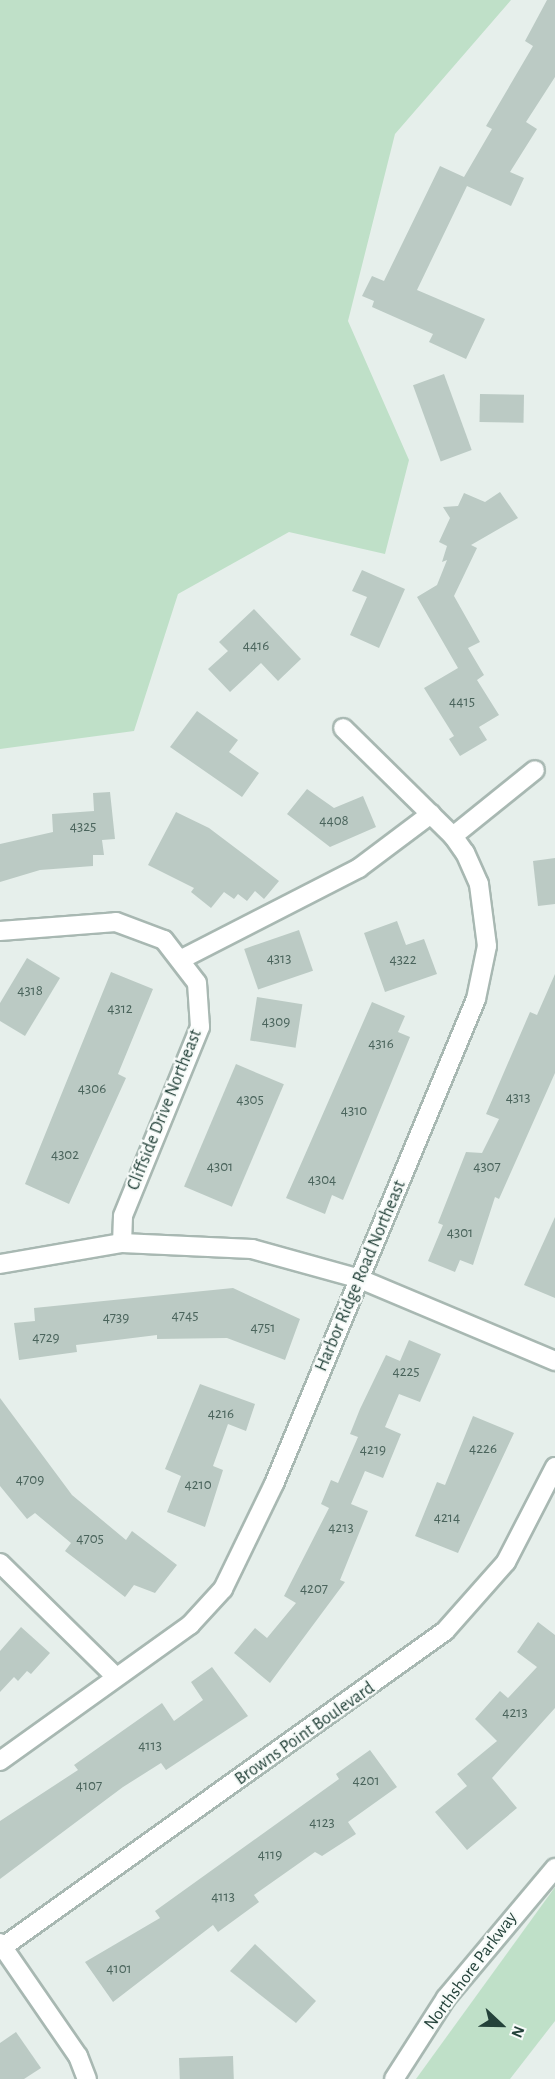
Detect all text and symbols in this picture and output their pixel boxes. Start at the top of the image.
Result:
house number: 4416 [243,637,269,655]
house number: 4415 [449,693,475,711]
house number: 4408 [319,812,349,830]
house number: 4325 [70,818,96,836]
house number: 4313 [267,950,291,968]
house number: 4322 [389,951,417,969]
house number: 4318 [17,982,43,1000]
house number: 4312 [107,1000,133,1018]
house number: 4309 [262,1013,290,1031]
street label: Cliffside Drive Northeast [123,1026,207,1194]
house number: 4316 [368,1035,394,1053]
house number: 4306 [78,1080,106,1098]
house number: 4313 [506,1089,530,1107]
house number: 4305 [236,1091,264,1109]
house number: 4310 [341,1102,367,1120]
house number: 4302 [51,1146,79,1164]
house number: 4301 [207,1158,233,1176]
house number: 4307 [473,1158,501,1176]
house number: 4304 [308,1171,336,1189]
street label: Harbor Ridge Road Northeast [311,1177,411,1375]
house number: 4301 [447,1224,473,1242]
house number: 4745 [172,1307,198,1325]
house number: 4739 [103,1309,129,1327]
house number: 4751 [251,1319,275,1337]
house number: 4729 [32,1329,60,1347]
house number: 4225 [392,1363,420,1381]
house number: 4216 [208,1405,234,1423]
house number: 4226 [469,1440,497,1458]
house number: 4219 [360,1441,386,1459]
house number: 4709 [16,1471,44,1489]
house number: 4210 [184,1476,212,1494]
house number: 4214 [434,1509,460,1527]
house number: 4213 [328,1519,354,1537]
house number: 4705 [76,1530,104,1548]
house number: 4207 [300,1580,328,1598]
street label: Browns Point Boulevard [231,1678,379,1790]
house number: 4213 [502,1704,528,1722]
house number: 4113 [138,1737,162,1755]
house number: 4201 [352,1772,380,1790]
house number: 4107 [76,1777,102,1795]
house number: 4123 [309,1814,335,1832]
house number: 4119 [258,1846,282,1864]
house number: 4113 [211,1888,235,1906]
street label: Northshore Parkway [420,1908,522,2034]
house number: 4101 [106,1960,132,1978]
north arrow [471,1995,531,2055]

